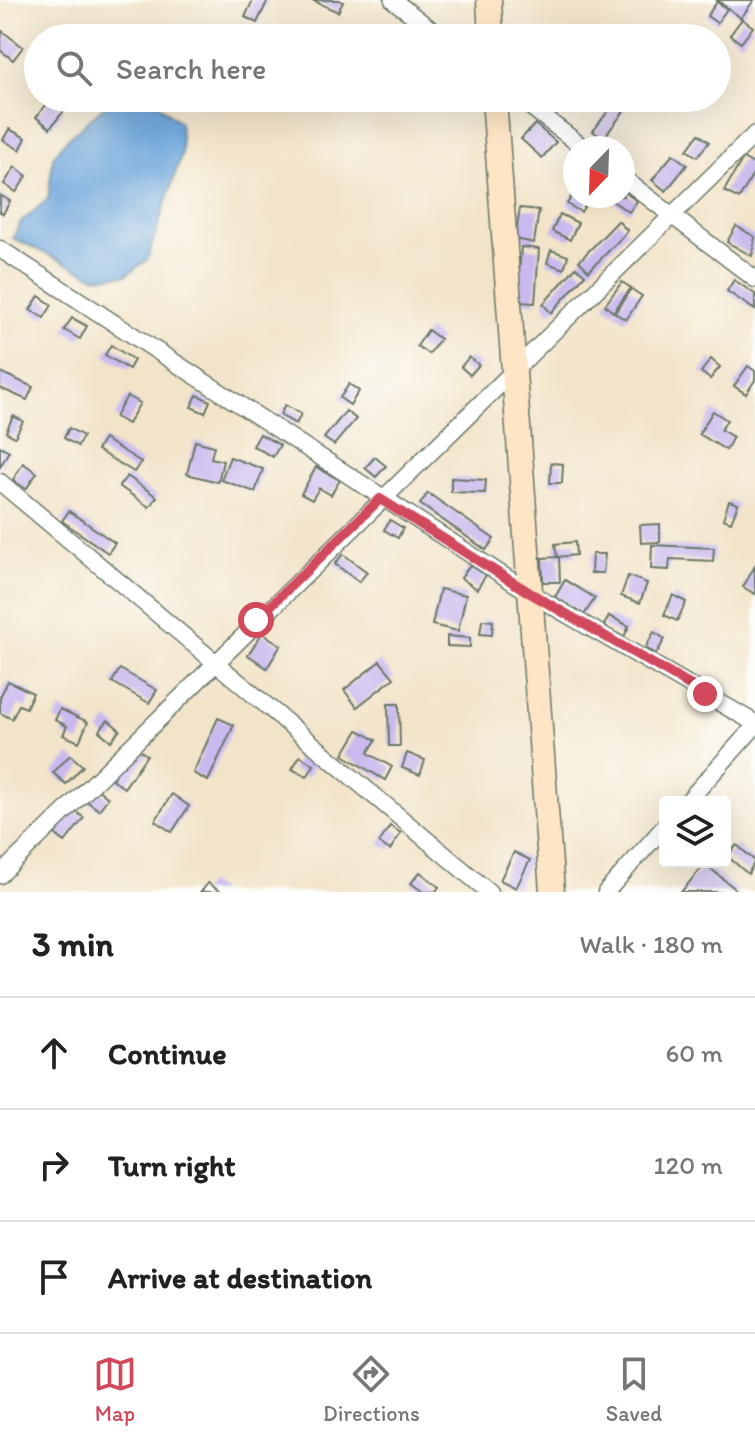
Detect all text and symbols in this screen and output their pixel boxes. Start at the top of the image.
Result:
search box [24,24,731,112]
icon: search [52,46,96,90]
text: Search here [116,50,266,87]
north arrow [563,136,635,208]
route start [238,602,274,638]
route end [687,676,723,712]
map controls [659,796,731,868]
button: layers [659,796,731,868]
text: 3 min [32,924,114,965]
text: Walk · 180 m [580,928,723,960]
icon: ahead [32,1031,76,1075]
text: Continue [108,1035,227,1072]
text: 60 m [666,1037,723,1069]
icon: right [32,1143,76,1187]
text: Turn right [108,1147,236,1184]
text: 120 m [654,1149,723,1181]
icon: arrive [32,1255,76,1299]
text: Arrive at destination [108,1259,372,1296]
tab: Map [93,1352,137,1427]
tab: Directions [323,1352,420,1427]
tab: Saved [606,1352,662,1427]

